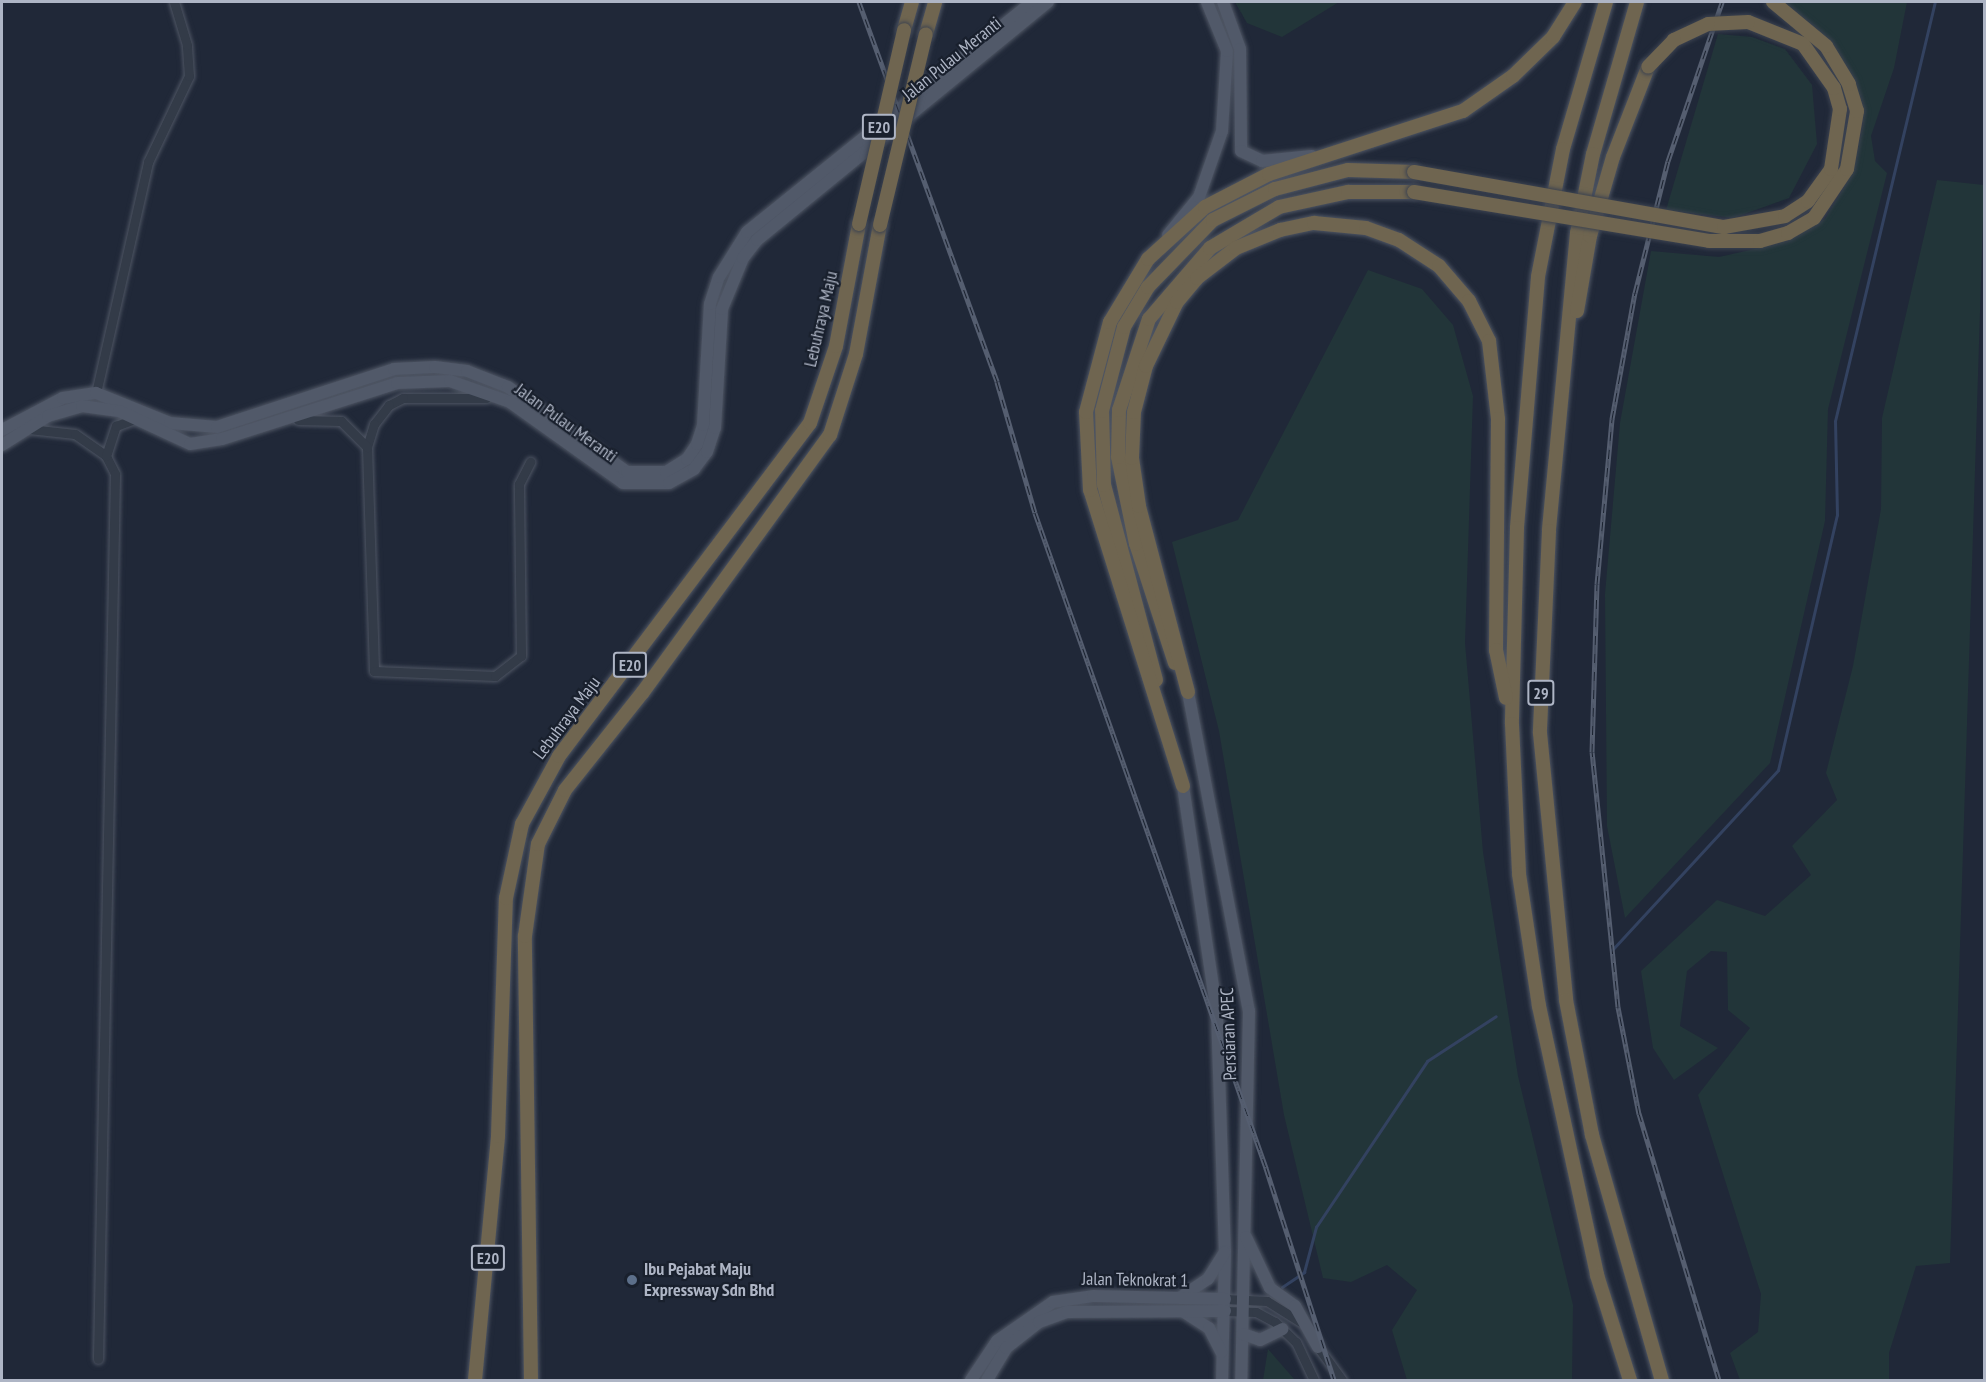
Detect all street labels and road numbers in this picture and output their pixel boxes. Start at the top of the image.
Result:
street label: Jalan Pulau Meranti [898,13,1006,105]
road number: E20 [861,114,897,140]
street label: Lebuhraya Maju [799,269,843,369]
street label: Jalan Pulau Meranti [511,379,621,467]
road number: E20 [612,652,648,678]
street label: Lebuhraya Maju [529,672,605,764]
road number: 29 [1526,680,1556,706]
street label: Persiaran APEC [1217,987,1241,1081]
road number: E20 [470,1245,506,1271]
street label: Jalan Teknokrat 1 [1081,1268,1189,1292]

